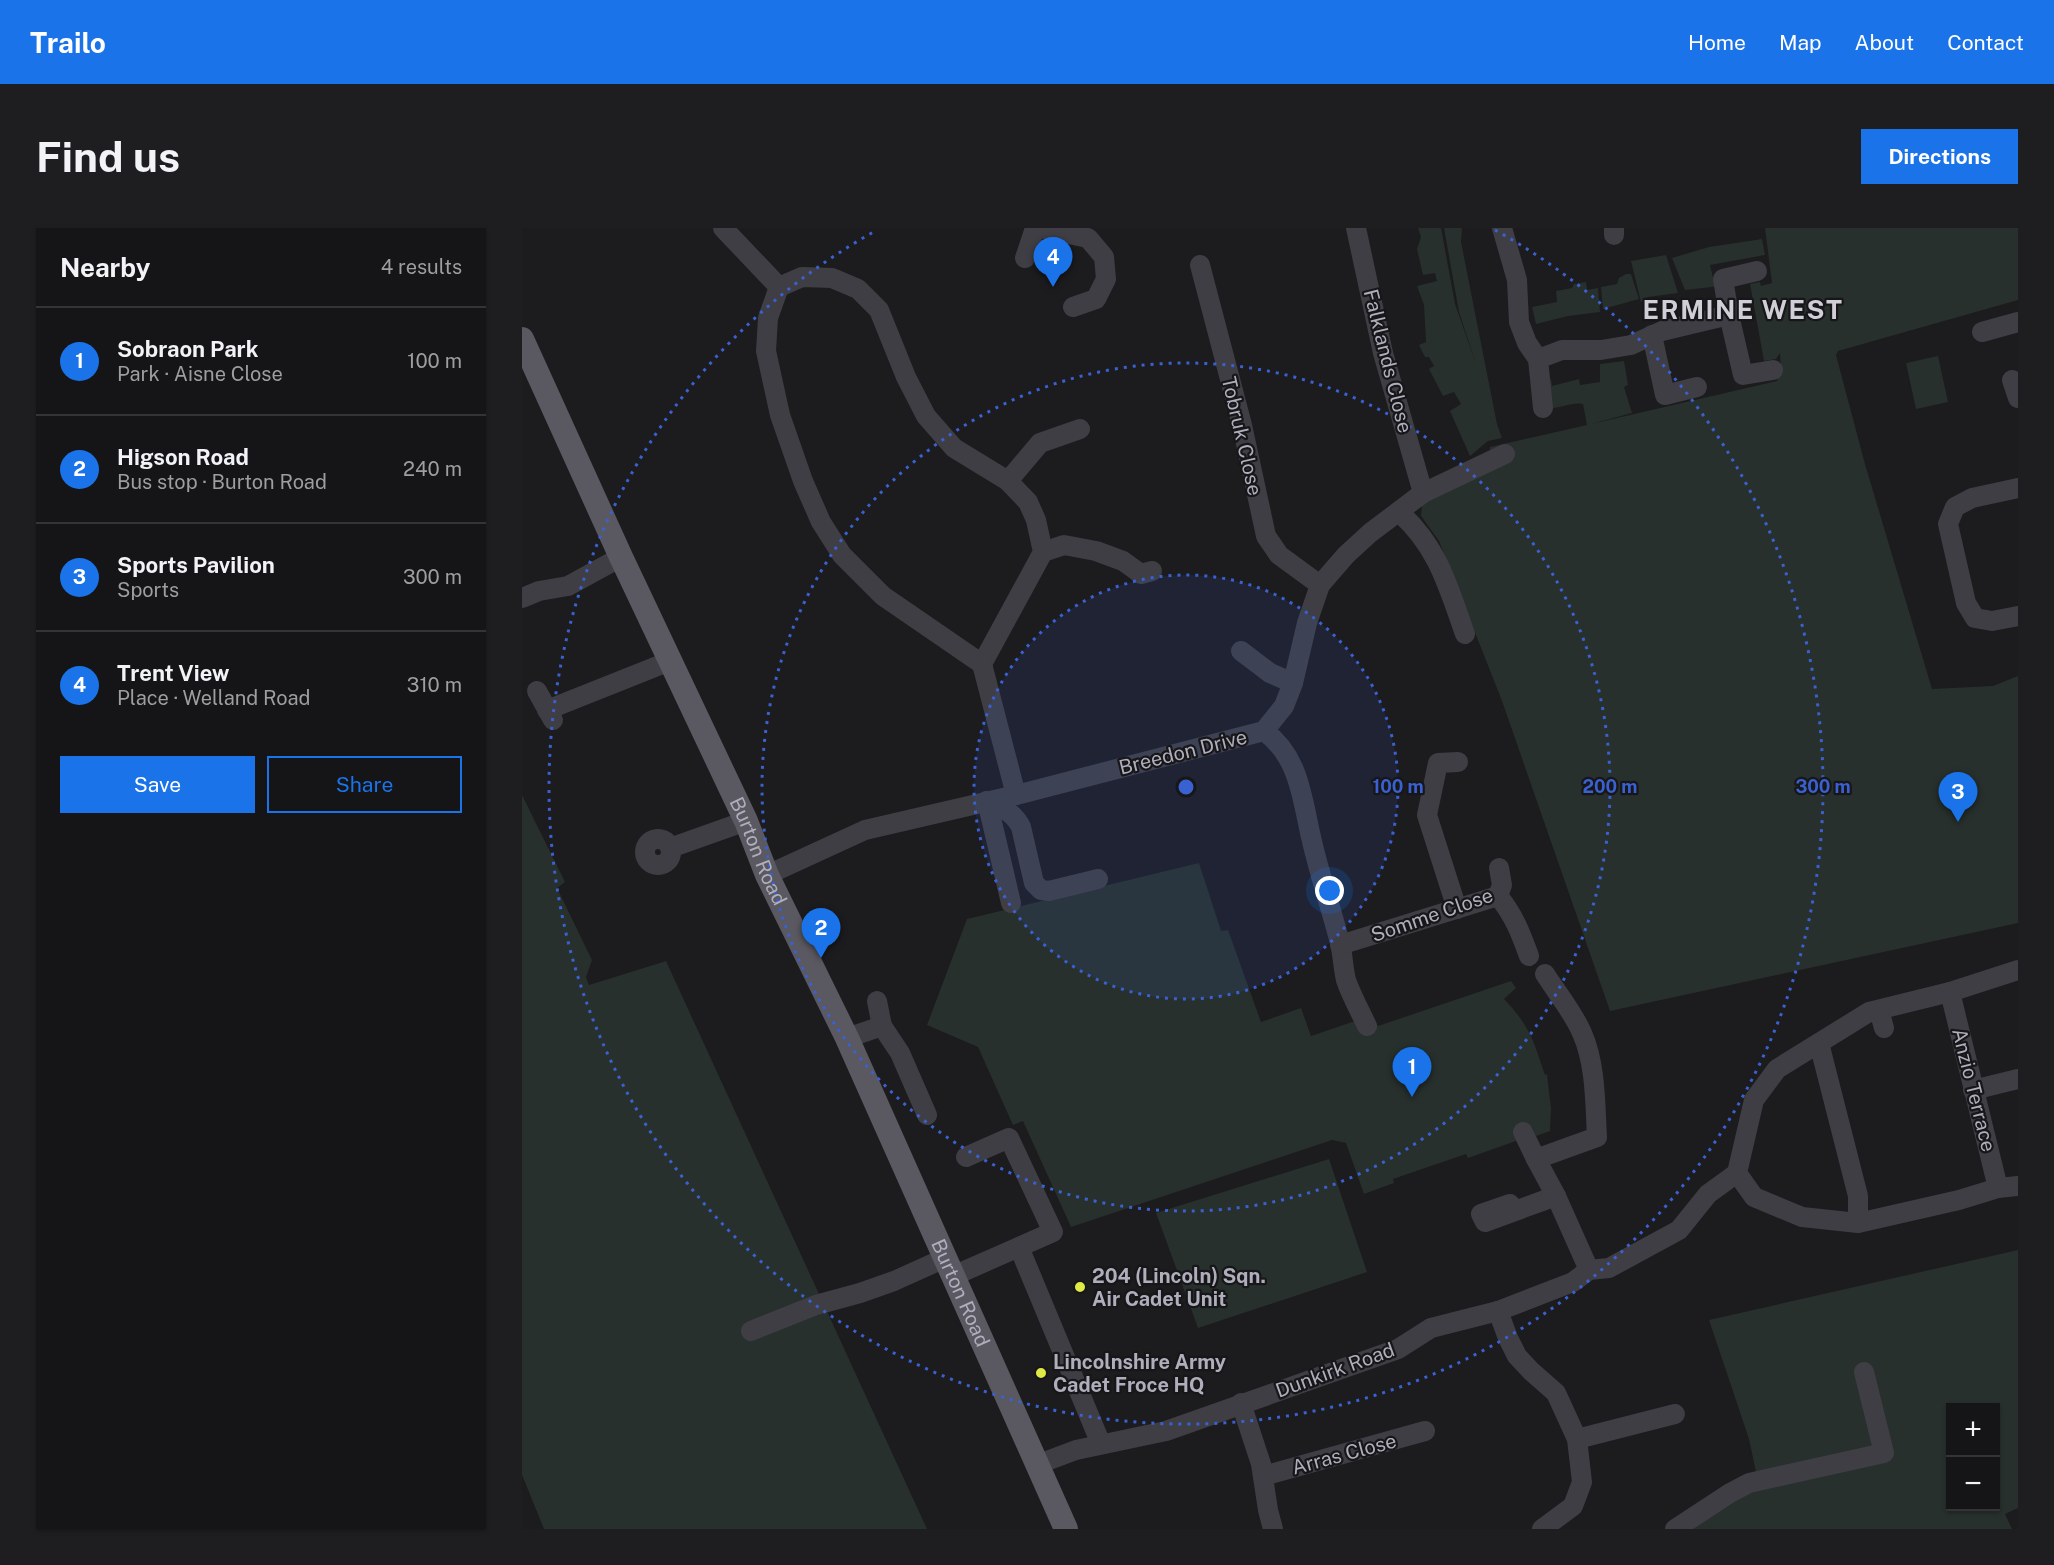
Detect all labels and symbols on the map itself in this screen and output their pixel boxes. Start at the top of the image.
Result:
pin: 4 [1034,238,1072,287]
street label: Falklands Close [1359,287,1417,435]
district label: ERMINE WEST [1642,294,1844,325]
street label: Tobruk Close [1217,374,1267,498]
street label: Breedon Drive [1116,724,1250,780]
pin: 3 [1938,772,1978,822]
text: 100 m [1372,776,1424,797]
text: 200 m [1583,776,1637,797]
text: 300 m [1795,776,1851,797]
centre of rings [1176,777,1196,797]
street label: Burton Road [724,793,792,909]
your location [1315,876,1344,905]
street label: Somme Close [1368,883,1496,947]
pin: 2 [802,908,840,958]
street label: Anzio Terrace [1947,1026,2001,1154]
pin: 1 [1392,1048,1432,1097]
street label: Burton Road [926,1235,995,1350]
place label: 204 (Lincoln) Sqn. Air Cadet Unit [1092,1264,1266,1311]
marker: 204 (Lincoln) Sqn. Air Cadet Unit [1073,1280,1087,1294]
street label: Dunkirk Road [1272,1337,1398,1403]
place label: Lincolnshire Army Cadet Froce HQ [1053,1350,1226,1397]
marker: Lincolnshire Army Cadet Froce HQ [1034,1366,1048,1380]
street label: Arras Close [1289,1429,1399,1479]

